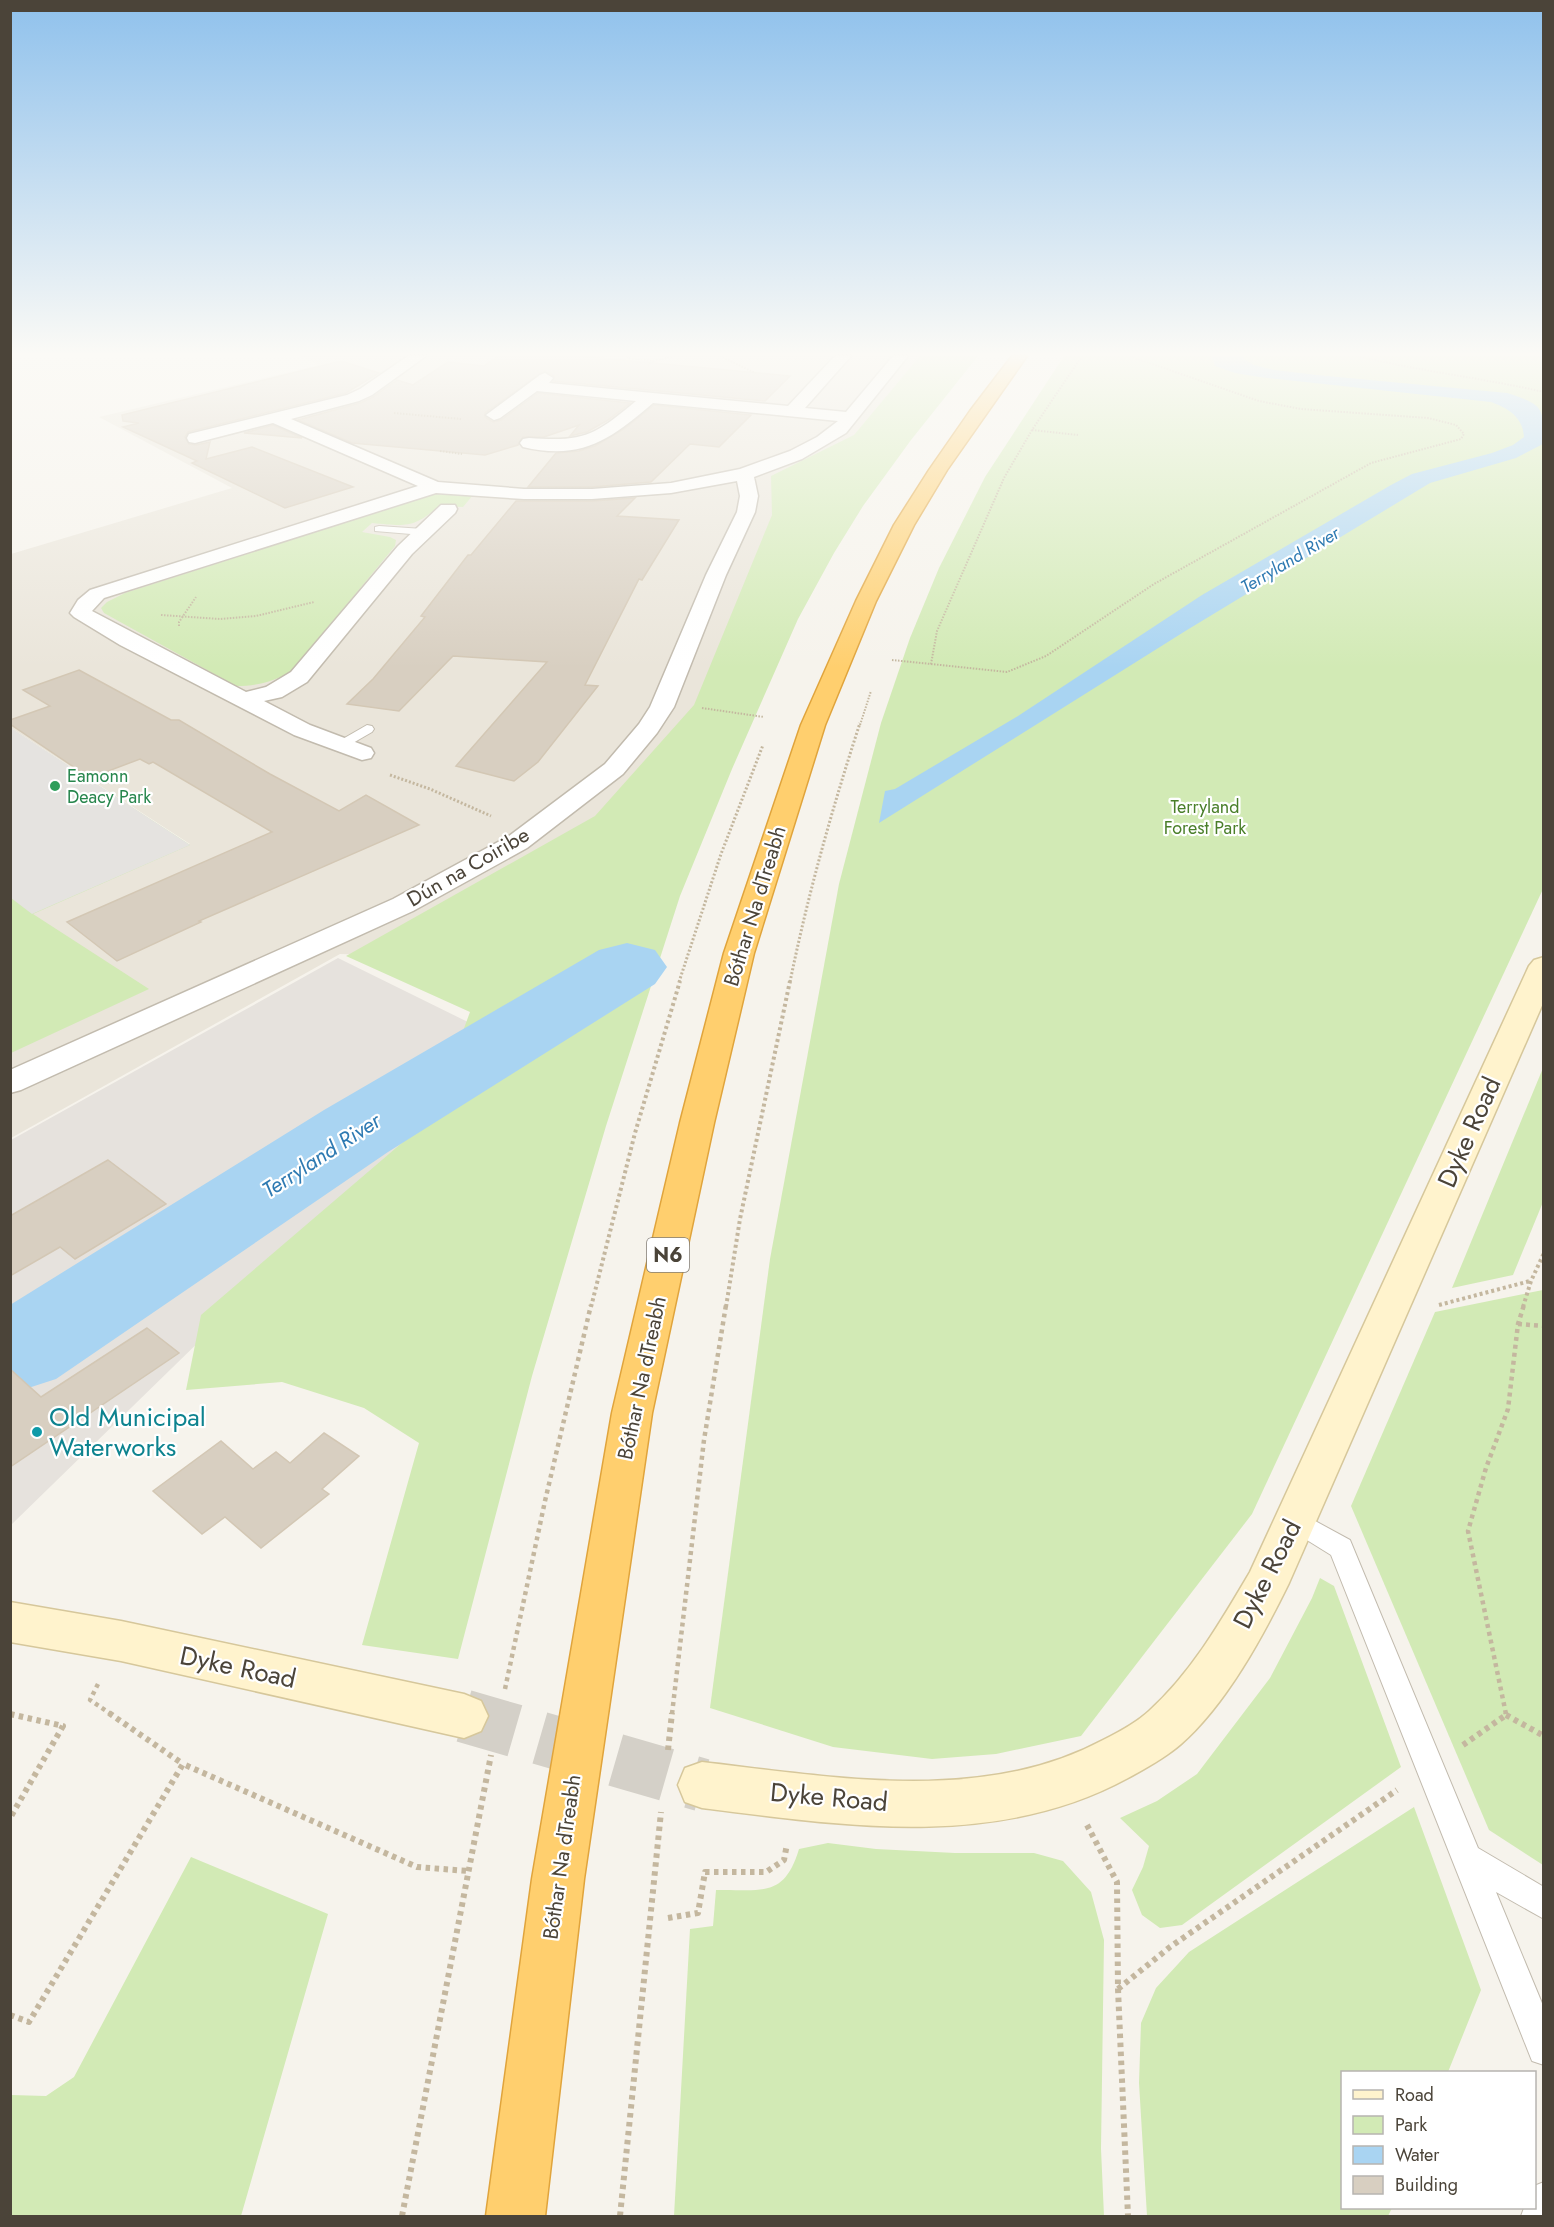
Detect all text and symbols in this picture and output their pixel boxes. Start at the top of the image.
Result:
water label: Terryland River [1236,520,1345,600]
place label: Eamonn Deacy Park [67,763,151,810]
marker: Eamonn Deacy Park [48,779,62,793]
park label: Terryland Forest Park [1164,794,1246,841]
street label: Dún na Coiribe [401,820,535,914]
street label: Bóthar Na dTreabh [716,822,794,990]
street label: Dyke Road [1428,1070,1510,1194]
water label: Terryland River [256,1104,388,1205]
road number: N6 [647,1238,689,1272]
street label: Bóthar Na dTreabh [610,1294,674,1462]
place label: Old Municipal Waterworks [49,1398,206,1466]
marker: Old Municipal Waterworks [30,1425,44,1439]
street label: Dyke Road [1223,1513,1311,1635]
street label: Dyke Road [176,1636,300,1698]
street label: Bóthar Na dTreabh [536,1773,588,1941]
street label: Dyke Road [769,1773,889,1821]
legend [1341,2071,1536,2209]
text: Road [1395,2082,1434,2108]
text: Park [1395,2112,1427,2138]
text: Water [1395,2142,1440,2168]
text: Building [1395,2172,1458,2198]

